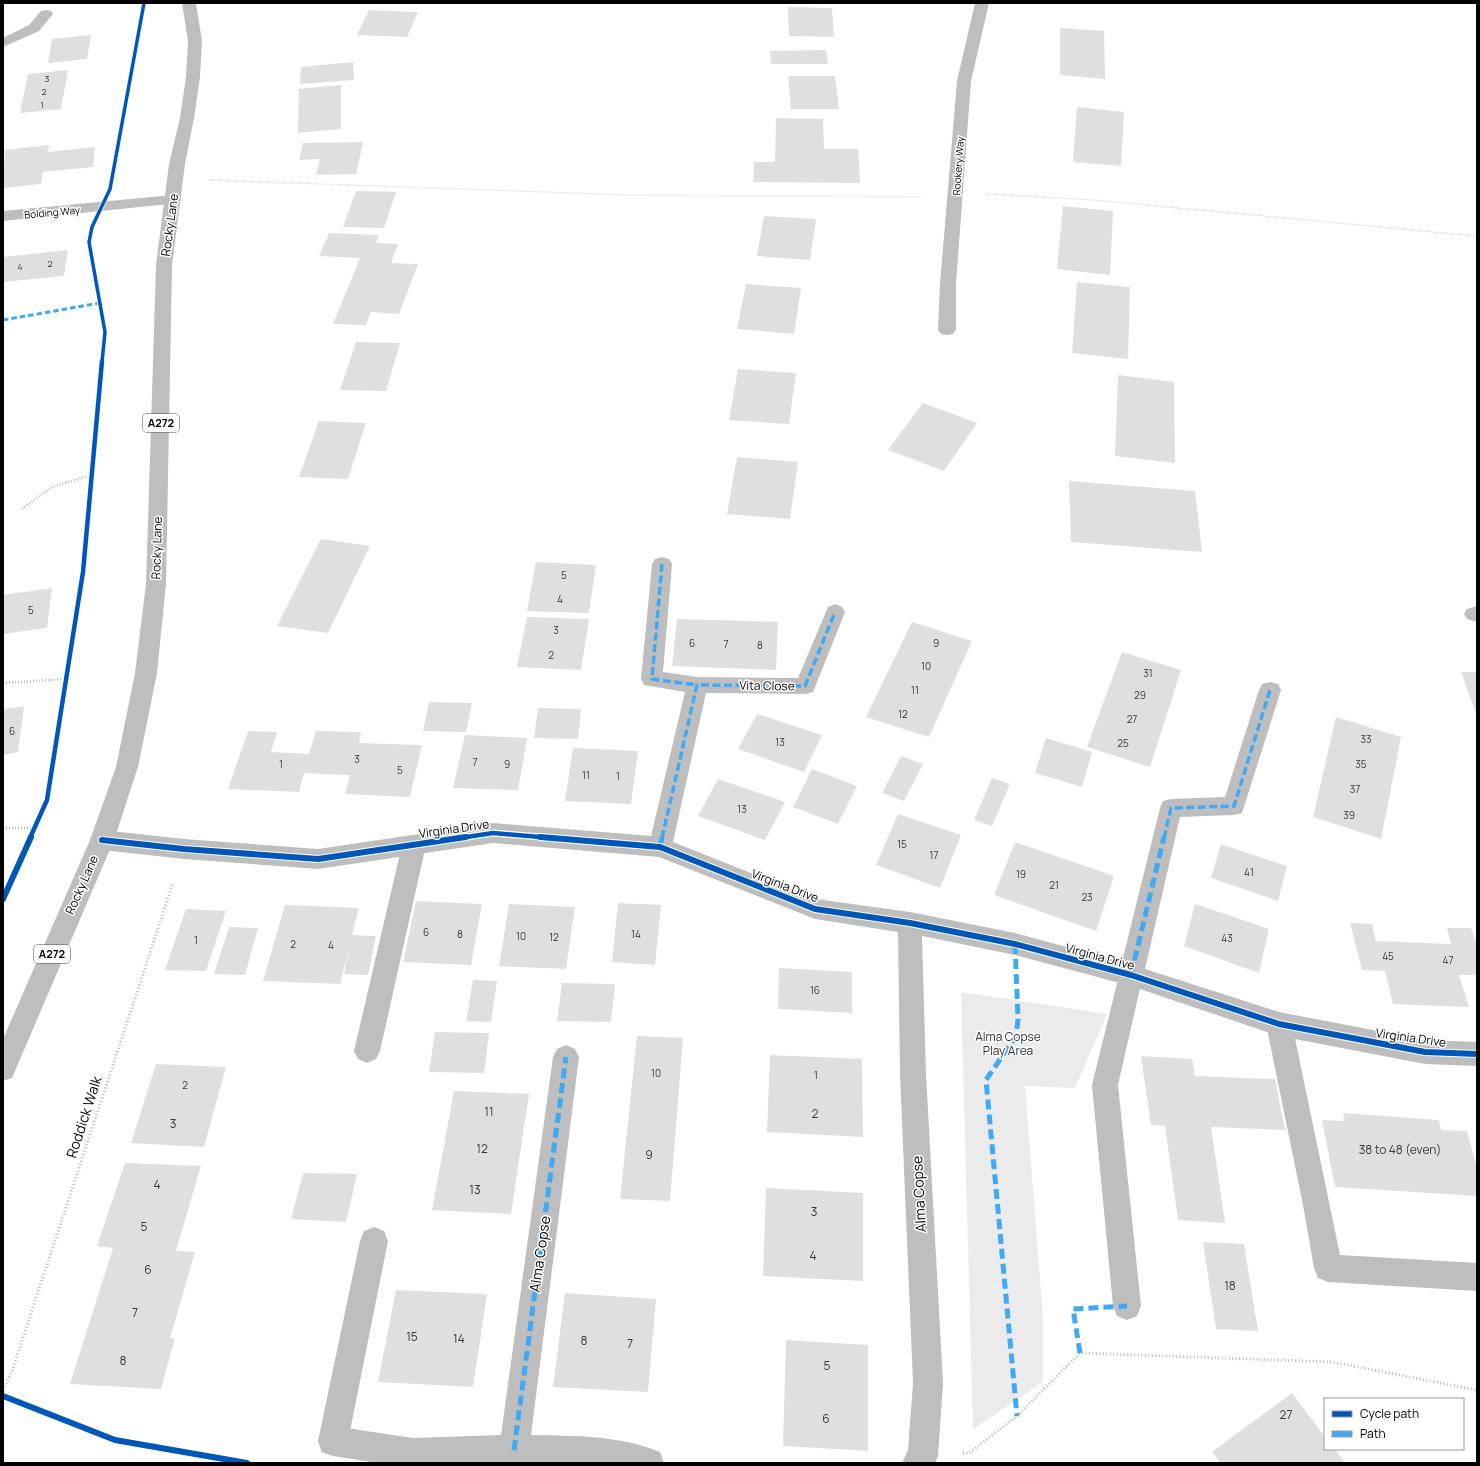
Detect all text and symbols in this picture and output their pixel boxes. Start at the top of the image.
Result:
house number: 3 [45,72,50,85]
house number: 2 [41,85,47,98]
house number: 1 [40,98,44,111]
street label: Rookery Way [949,135,967,196]
street label: Rocky Lane [157,193,182,257]
street label: Bolding Way [24,203,81,221]
house number: 2 [47,257,53,270]
house number: 4 [17,260,23,273]
road number: A272 [143,414,179,432]
street label: Rocky Lane [147,516,166,580]
house number: 5 [561,568,567,582]
house number: 4 [557,592,563,606]
house number: 5 [28,603,34,617]
house number: 3 [553,623,559,637]
house number: 6 [689,636,695,650]
house number: 9 [933,636,939,650]
house number: 7 [723,637,729,651]
house number: 8 [757,638,763,652]
house number: 2 [548,648,554,662]
house number: 10 [921,659,931,673]
house number: 31 [1143,666,1153,680]
street label: Vita Close [739,677,795,694]
house number: 11 [911,683,919,697]
house number: 29 [1134,688,1146,702]
house number: 12 [898,707,908,721]
house number: 27 [1127,712,1137,726]
house number: 6 [9,724,15,738]
house number: 33 [1360,732,1372,746]
house number: 13 [775,735,785,749]
house number: 25 [1117,736,1129,750]
house number: 3 [354,752,360,766]
house number: 7 [472,755,478,769]
house number: 1 [279,757,283,771]
house number: 9 [504,757,510,771]
house number: 35 [1355,757,1367,771]
house number: 5 [397,763,403,777]
house number: 11 [582,768,590,782]
house number: 1 [616,769,620,783]
house number: 37 [1350,782,1360,796]
house number: 13 [737,802,747,816]
house number: 39 [1343,808,1355,822]
street label: Virginia Drive [418,815,490,842]
house number: 15 [897,837,907,851]
house number: 17 [930,848,938,862]
street label: Rocky Lane [61,853,102,917]
street label: Virginia Drive [749,865,821,906]
house number: 41 [1244,865,1254,879]
house number: 19 [1016,867,1026,881]
house number: 21 [1049,878,1059,892]
house number: 23 [1081,890,1093,904]
house number: 6 [423,925,429,939]
house number: 8 [457,927,463,941]
house number: 14 [631,927,641,941]
house number: 10 [516,929,526,943]
house number: 12 [549,930,559,944]
house number: 43 [1221,931,1233,945]
house number: 1 [194,933,198,947]
house number: 2 [290,937,296,951]
house number: 4 [328,938,334,952]
street label: Virginia Drive [1064,939,1137,974]
road number: A272 [34,945,70,963]
house number: 45 [1382,949,1394,963]
house number: 47 [1443,953,1453,967]
house number: 16 [810,983,820,997]
street label: Virginia Drive [1375,1024,1447,1051]
park label: Alma Copse Play Area [975,1028,1041,1059]
house number: 10 [651,1066,661,1080]
house number: 1 [814,1068,818,1082]
street label: Roddick Walk [61,1073,106,1160]
house number: 2 [182,1078,188,1092]
house number: 11 [484,1103,494,1120]
house number: 2 [812,1105,819,1122]
house number: 3 [170,1115,176,1132]
house number: 12 [476,1140,488,1157]
house number: 38 to 48 (even) [1359,1141,1441,1158]
house number: 9 [645,1146,653,1163]
street label: Alma Copse [907,1155,930,1233]
house number: 4 [153,1176,161,1193]
house number: 13 [469,1181,481,1198]
house number: 3 [811,1203,817,1220]
street label: Alma Copse [525,1215,554,1293]
house number: 5 [141,1218,148,1235]
house number: 4 [809,1247,817,1264]
house number: 6 [144,1261,152,1278]
house number: 18 [1224,1277,1236,1294]
house number: 7 [132,1304,138,1321]
house number: 15 [406,1328,418,1345]
house number: 14 [453,1330,465,1347]
house number: 8 [581,1332,588,1349]
house number: 7 [627,1335,633,1352]
house number: 8 [120,1352,127,1369]
house number: 5 [824,1357,831,1374]
legend [1324,1398,1464,1450]
text: Cycle path [1360,1405,1419,1422]
house number: 27 [1280,1406,1292,1423]
house number: 6 [822,1410,830,1427]
text: Path [1360,1425,1386,1442]

